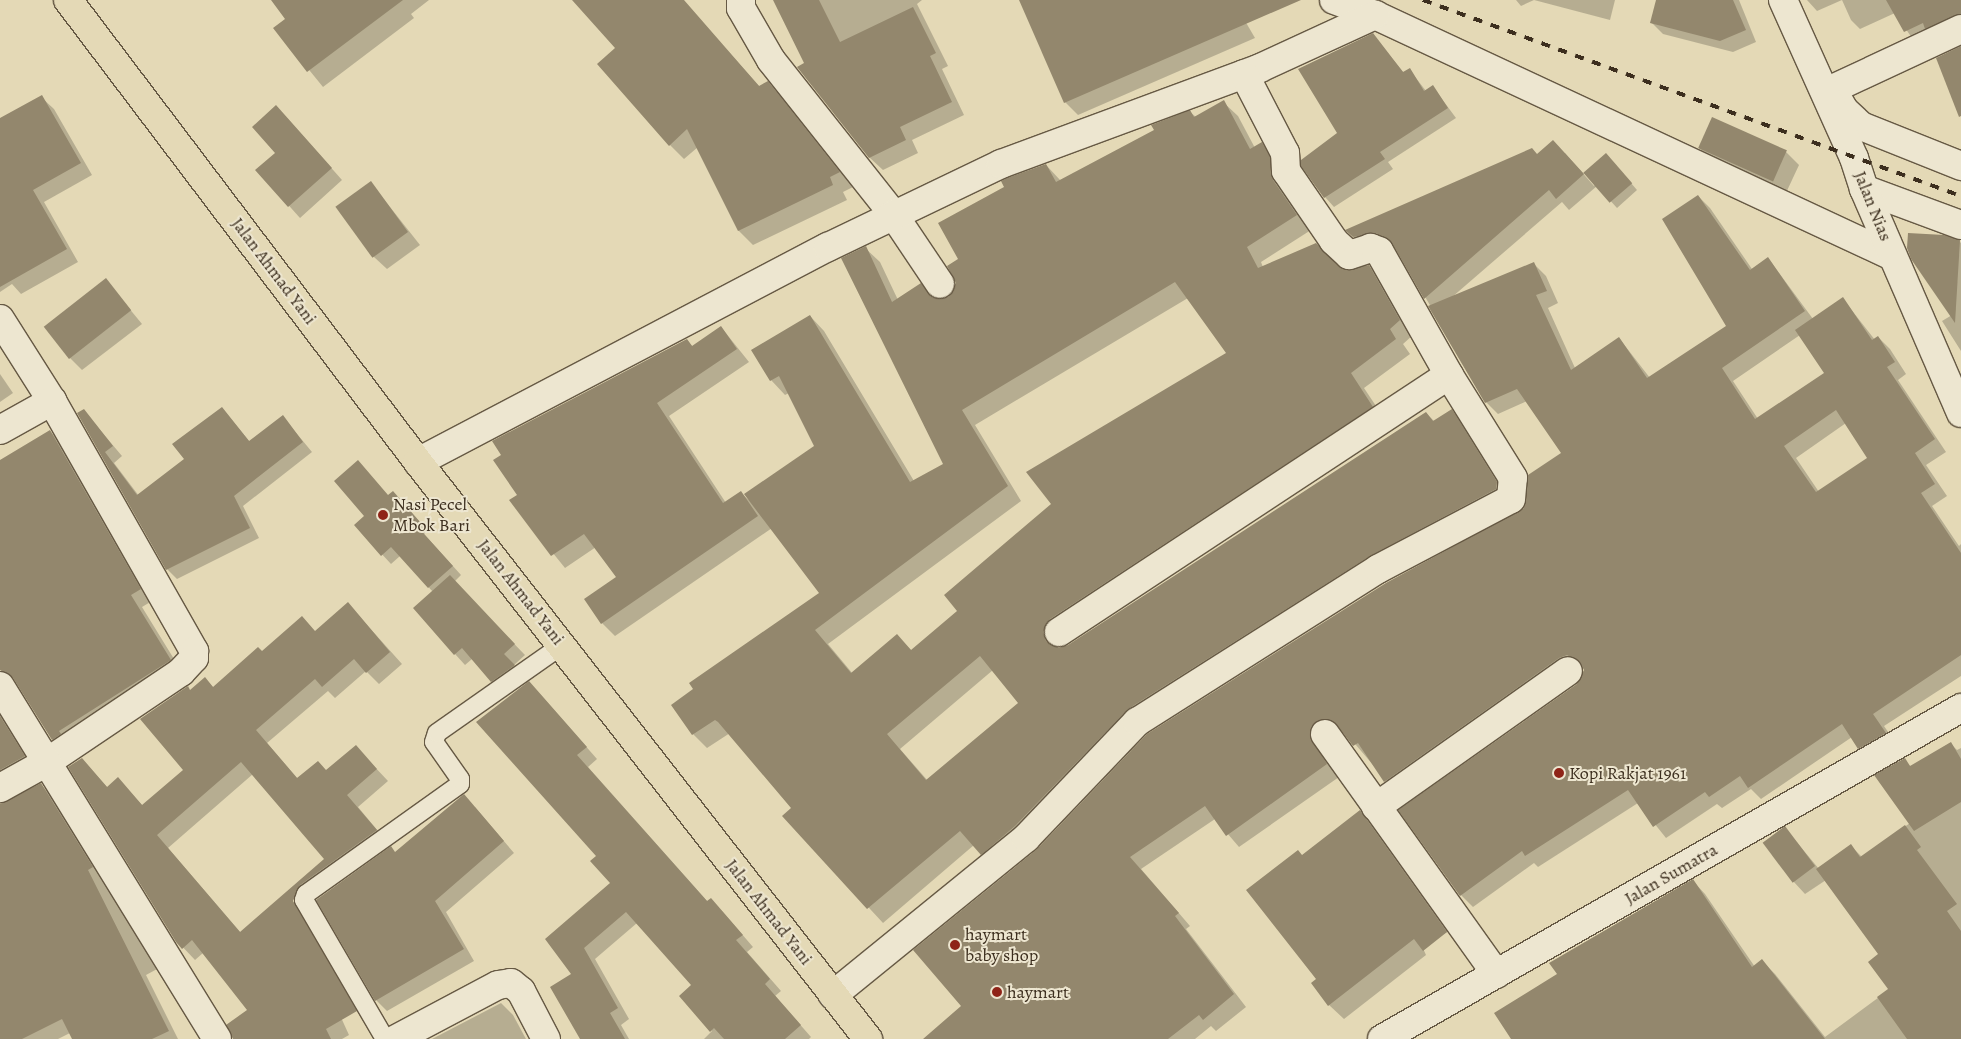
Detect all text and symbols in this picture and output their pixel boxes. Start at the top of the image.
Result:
street label: Jalan Nias [1849,168,1897,244]
street label: Jalan Ahmad Yani [227,213,321,329]
place label: Nasi Pecel Mbok Bari [393,494,470,536]
marker: Nasi Pecel Mbok Bari [377,509,389,521]
street label: Jalan Ahmad Yani [473,535,569,649]
place label: Kopi Rakjat 1961 [1569,762,1686,784]
marker: Kopi Rakjat 1961 [1553,767,1565,779]
street label: Jalan Sumatra [1621,839,1721,909]
street label: Jalan Ahmad Yani [721,855,817,969]
place label: haymart baby shop [965,924,1038,966]
marker: haymart baby shop [949,939,961,951]
place label: haymart [1007,981,1069,1003]
marker: haymart [991,986,1003,998]

